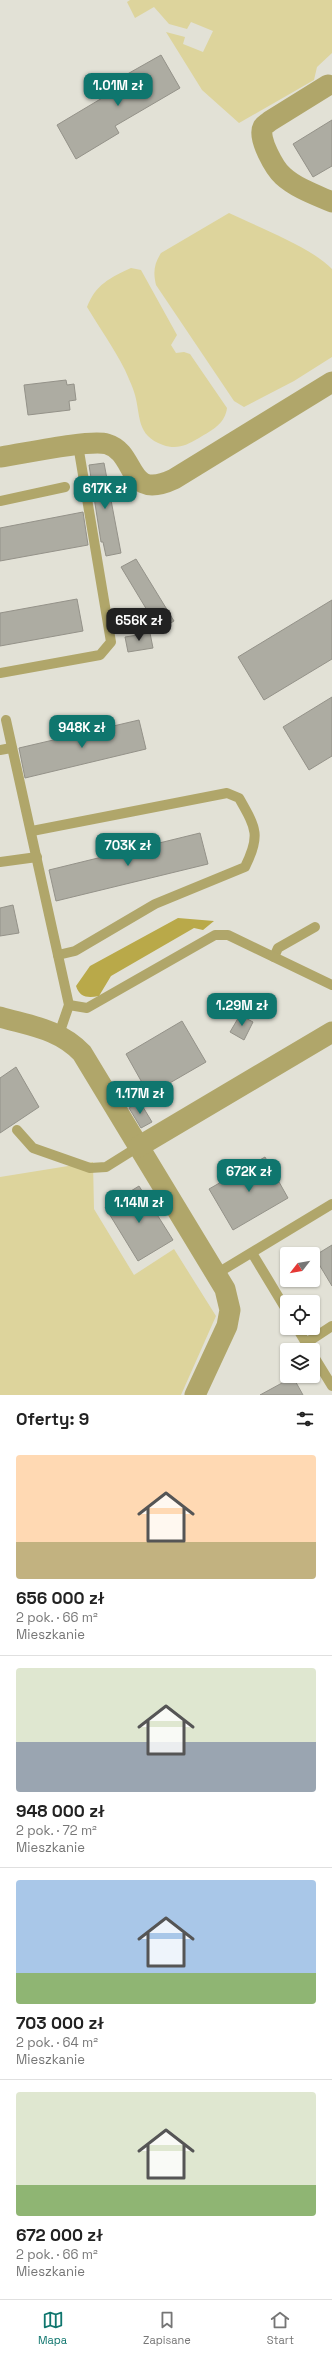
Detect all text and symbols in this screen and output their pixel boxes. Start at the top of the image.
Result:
pin: 1.01M zł [77,73,159,107]
text: 1.01M zł [93,77,143,94]
pin: 617K zł [68,476,142,510]
text: 617K zł [83,480,127,497]
pin: 656K zł [102,608,176,642]
text: 656K zł [115,612,163,629]
pin: 948K zł [45,715,119,749]
text: 948K zł [58,719,106,736]
pin: 703K zł [91,833,165,867]
text: 703K zł [105,837,151,854]
pin: 1.29M zł [201,993,283,1027]
text: 1.29M zł [216,997,268,1014]
pin: 1.17M zł [99,1081,181,1115]
text: 1.17M zł [116,1085,164,1102]
pin: 672K zł [212,1159,286,1193]
text: 672K zł [226,1163,272,1180]
pin: 1.14M zł [98,1190,180,1224]
text: 1.14M zł [114,1194,164,1211]
north arrow [280,1247,320,1287]
map controls [280,1247,320,1383]
button: locate [280,1295,320,1335]
button: layers [280,1343,320,1383]
text: Oferty: 9 [16,1408,89,1430]
icon: filters [294,1408,316,1430]
icon: home [130,1481,202,1553]
text: 656 000 zł [16,1587,105,1609]
text: 2 pok. · 66 m² [16,1609,98,1626]
text: Mieszkanie [16,1626,85,1643]
icon: home [130,1694,202,1766]
text: 948 000 zł [16,1800,105,1822]
text: 2 pok. · 72 m² [16,1822,97,1839]
text: Mieszkanie [16,1839,85,1856]
icon: home [130,1906,202,1978]
text: 703 000 zł [16,2012,104,2034]
text: 2 pok. · 64 m² [16,2034,98,2051]
text: Mieszkanie [16,2051,85,2068]
icon: home [130,2118,202,2190]
text: 672 000 zł [16,2224,103,2246]
text: 2 pok. · 66 m² [16,2246,98,2263]
text: Mieszkanie [16,2263,85,2280]
tab: Mapa [38,2309,67,2347]
tab: Zapisane [143,2309,191,2347]
tab: Start [267,2309,294,2347]

